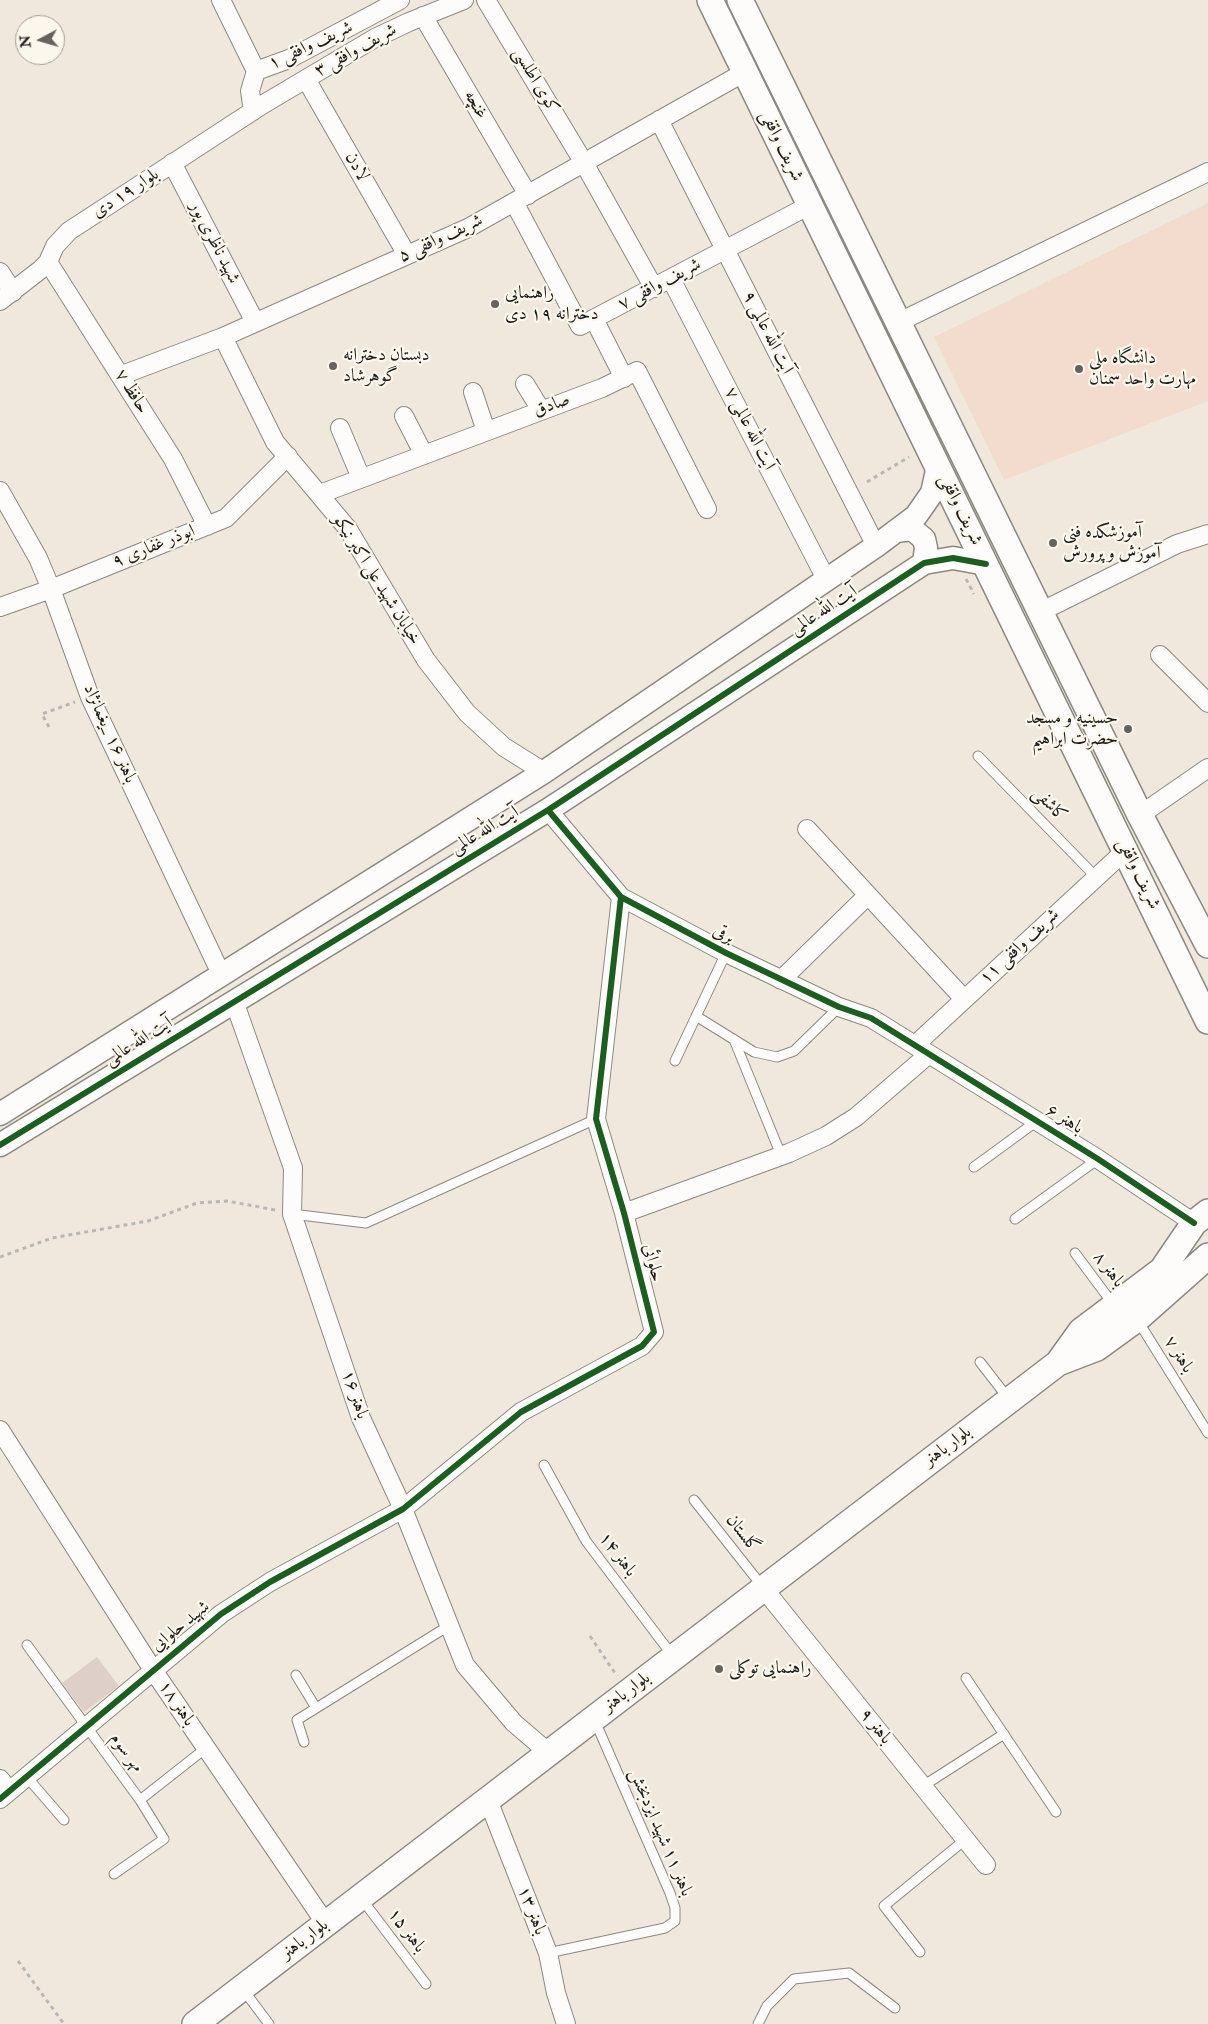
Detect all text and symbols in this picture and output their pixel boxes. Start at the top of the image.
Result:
north arrow [15,15,65,65]
street label: شریف وافقی ۱ [265,17,357,75]
street label: شریف وافقی ۳ [311,20,401,82]
text: N [16,34,35,49]
street label: کوی اطلسی [507,44,563,118]
street label: غنچه [458,87,492,123]
street label: شریف واقفی [755,107,807,185]
street label: لادن [339,149,373,185]
street label: بلوار ۱۹ دی [89,164,163,224]
street label: شهید ناظری پور [184,198,244,288]
street label: شریف واقفی ۵ [395,210,487,268]
street label: شریف واقفی ۷ [615,254,705,316]
place label: راهنمایی دخترانه ۱۹ دی [505,283,599,326]
street label: آیت الله عالمی ۹ [737,288,797,378]
marker: راهنمایی دخترانه ۱۹ دی [489,298,501,310]
place label: دبستان دخترانه گوهرشاد [343,345,430,388]
place label: دانشگاه ملی مهارت واحد سمنان [1089,348,1196,390]
marker: دبستان دخترانه گوهرشاد [327,360,339,372]
marker: دانشگاه ملی مهارت واحد سمنان [1073,363,1085,375]
street label: حافظ ۷ [109,366,153,418]
street label: آیت الله عالمی ۷ [719,384,779,474]
street label: صادق [531,389,573,423]
street label: شریف واقفی [934,471,986,549]
street label: خیابان شهید علی اکبر نیکو [327,511,425,649]
street label: ابوذر غفاری ۹ [109,521,199,573]
place label: آموزشکده فنی آموزش و پرورش [1063,522,1161,564]
marker: آموزشکده فنی آموزش و پرورش [1047,537,1059,549]
street label: آیت الله عالمی [786,581,862,641]
street label: باهنر ۱۶ _یغمانژاد [78,681,140,787]
place label: حسینیه و مسجد حضرت ابراهیم [1026,708,1118,751]
marker: حسینیه و مسجد حضرت ابراهیم [1122,723,1134,735]
street label: کاشفی [1027,783,1071,827]
street label: آیت الله عالمی [447,802,523,860]
street label: شریف واقفی [1112,835,1164,913]
street label: شریف واقفی ۱۱ [976,905,1064,989]
street label: برقی [708,920,738,950]
street label: آیت الله عالمی [101,1013,177,1071]
street label: باهنر ۶ [1041,1100,1087,1140]
street label: حلوائی [637,1242,667,1284]
street label: باهنر ۸ [1087,1248,1129,1292]
street label: باهنر ۷ [1158,1332,1198,1378]
street label: باهنر ۱۶ [336,1368,372,1422]
street label: بلوار باهنر [920,1422,976,1472]
street label: گلستان [720,1510,764,1558]
street label: باهنر ۱۴ [593,1528,641,1582]
street label: شهید حلوایی [147,1597,215,1657]
place label: راهنمایی توکلی [729,1658,812,1680]
marker: راهنمایی توکلی [713,1663,725,1675]
street label: بلوار باهنر [599,1668,655,1718]
street label: باهنر ۱۸ [153,1677,199,1731]
street label: باهنر ۹ [854,1705,896,1749]
street label: مهر سوم [104,1729,148,1777]
street label: باهنر ۱۱ شهید ایزدبخش [623,1766,697,1900]
street label: باهنر ۱۳ [512,1884,550,1938]
street label: باهنر ۱۵ [382,1904,430,1958]
street label: بلوار باهنر [277,1915,333,1965]

